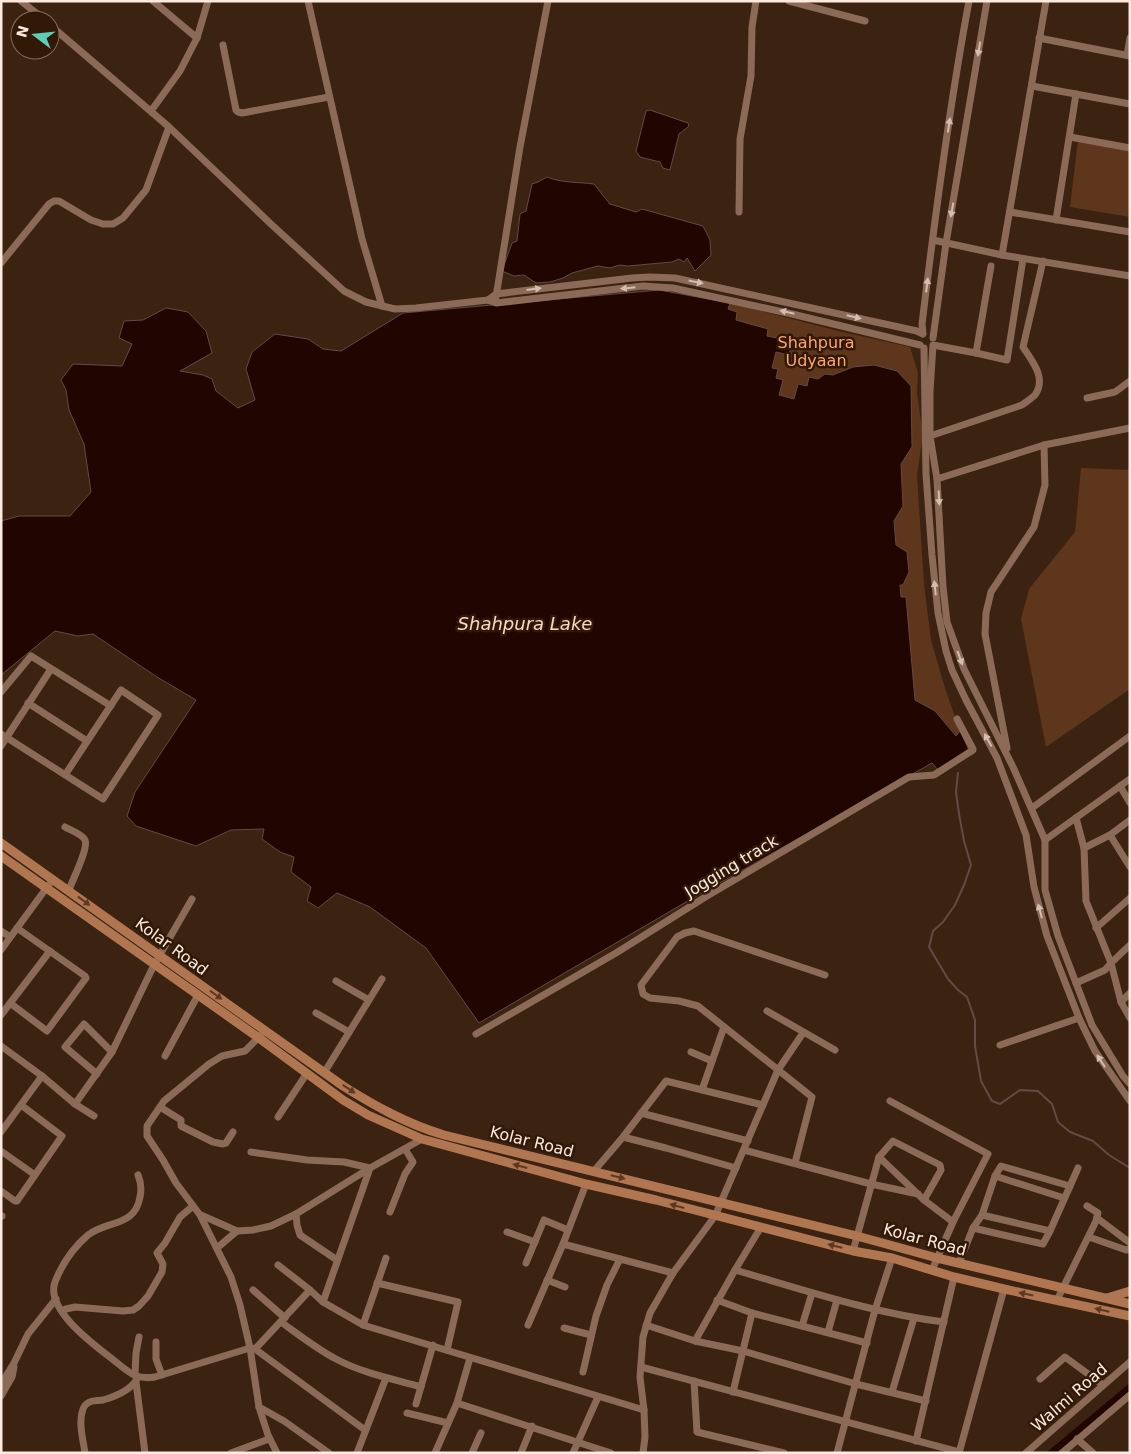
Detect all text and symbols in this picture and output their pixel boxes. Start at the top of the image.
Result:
north arrow [10,10,60,60]
text: N [13,24,32,39]
one-way arrow [974,42,982,58]
one-way arrow [945,116,953,132]
one-way arrow [947,202,955,218]
one-way arrow [923,277,931,293]
one-way arrow [688,278,703,286]
one-way arrow [619,284,635,292]
one-way arrow [526,285,542,293]
one-way arrow [780,308,795,316]
one-way arrow [847,313,862,321]
park label: Shahpura Udyaan [778,333,854,370]
one-way arrow [935,490,943,506]
one-way arrow [931,580,939,596]
water label: Shahpura Lake [458,613,592,634]
one-way arrow [957,650,964,665]
one-way arrow [983,733,992,747]
street label: Jogging track [680,831,782,902]
one-way arrow [77,896,91,906]
one-way arrow [1036,904,1044,919]
street label: Kolar Road [132,914,212,979]
one-way arrow [209,990,222,1001]
one-way arrow [1097,1054,1106,1068]
one-way arrow [342,1085,355,1094]
street label: Kolar Road [488,1122,576,1161]
one-way arrow [512,1161,527,1169]
one-way arrow [610,1173,625,1181]
one-way arrow [670,1202,685,1210]
street label: Kolar Road [881,1219,969,1260]
one-way arrow [827,1242,842,1250]
one-way arrow [1018,1289,1034,1297]
one-way arrow [1094,1306,1109,1314]
street label: Walmi Road [1028,1359,1111,1435]

